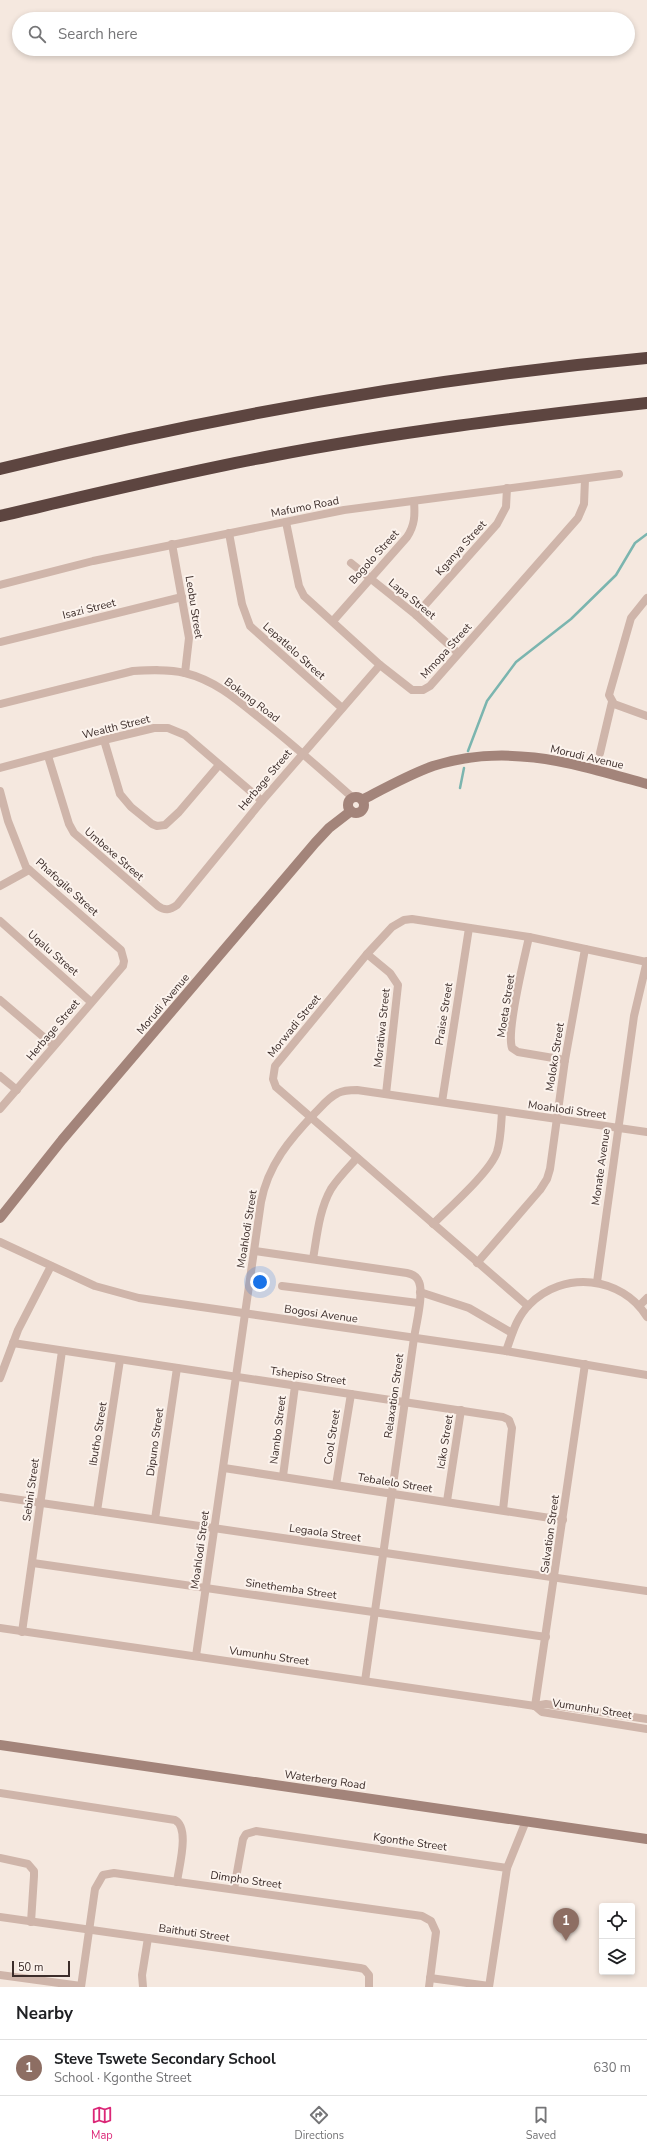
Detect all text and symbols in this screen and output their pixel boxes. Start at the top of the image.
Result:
search box [12,12,635,56]
icon: search [26,23,48,45]
text: Search here [58,24,138,44]
street label: Mafumo Road [270,493,340,521]
street label: Kganya Street [432,517,490,579]
street label: Bogolo Street [346,527,403,587]
street label: Leobu Street [182,575,206,640]
street label: Lapa Street [385,575,439,623]
street label: Isazi Street [61,595,117,623]
street label: Lepatlelo Street [260,619,329,683]
street label: Mmopa Street [417,620,475,682]
street label: Bokang Road [221,674,283,726]
street label: Wealth Street [81,711,152,743]
street label: Morudi Avenue [549,741,625,773]
street label: Herbage Street [235,746,295,814]
street label: Umbexe Street [81,824,147,884]
street label: Phafogile Street [32,855,102,919]
street label: Uqalu Street [24,927,82,979]
street label: Morudi Avenue [133,970,193,1037]
street label: Moeta Street [494,973,518,1039]
street label: Praise Street [432,982,456,1046]
street label: Moratiwa Street [370,988,394,1068]
street label: Morwadi Street [264,991,324,1060]
street label: Herbage Street [23,996,83,1064]
street label: Moloko Street [542,1022,568,1092]
street label: Moahlodi Street [527,1097,607,1123]
street label: Monate Avenue [588,1127,614,1206]
street label: Moahlodi Street [233,1189,261,1269]
your location [250,1272,270,1292]
street label: Bogosi Avenue [283,1301,359,1327]
street label: Relaxation Street [381,1353,407,1439]
street label: Tshepiso Street [269,1363,347,1389]
street label: Nambo Street [266,1395,290,1465]
street label: Ibutho Street [86,1401,110,1467]
street label: Dipuno Street [143,1407,167,1477]
street label: Cool Street [320,1408,344,1466]
street label: Iciko Street [433,1414,457,1470]
street label: Sebini Street [19,1458,43,1522]
street label: Tebalelo Street [357,1470,433,1496]
street label: Salvation Street [537,1494,563,1574]
street label: Moahlodi Street [187,1510,213,1590]
street label: Legaola Street [288,1521,362,1545]
street label: Sinethemba Street [244,1575,338,1603]
street label: Vumunhu Street [227,1643,310,1669]
street label: Vumunhu Street [550,1695,633,1723]
street label: Waterberg Road [283,1767,367,1793]
street label: Kgonthe Street [372,1829,448,1855]
street label: Dimpho Street [209,1868,283,1892]
map controls [599,1903,635,1975]
button: locate [599,1903,635,1939]
pin: 1 [553,1908,579,1941]
street label: Baithuti Street [158,1921,231,1945]
button: layers [599,1939,635,1975]
scale bar [12,1959,70,1978]
text: 50 m [18,1960,43,1975]
text: Nearby [16,2002,73,2025]
text: Steve Tswete Secondary School [54,2049,276,2069]
text: 1 [25,2059,33,2077]
text: 630 m [593,2059,631,2077]
text: School · Kgonthe Street [54,2069,191,2087]
tab: Map [91,2104,113,2143]
tab: Directions [295,2104,344,2143]
tab: Saved [526,2104,556,2143]

